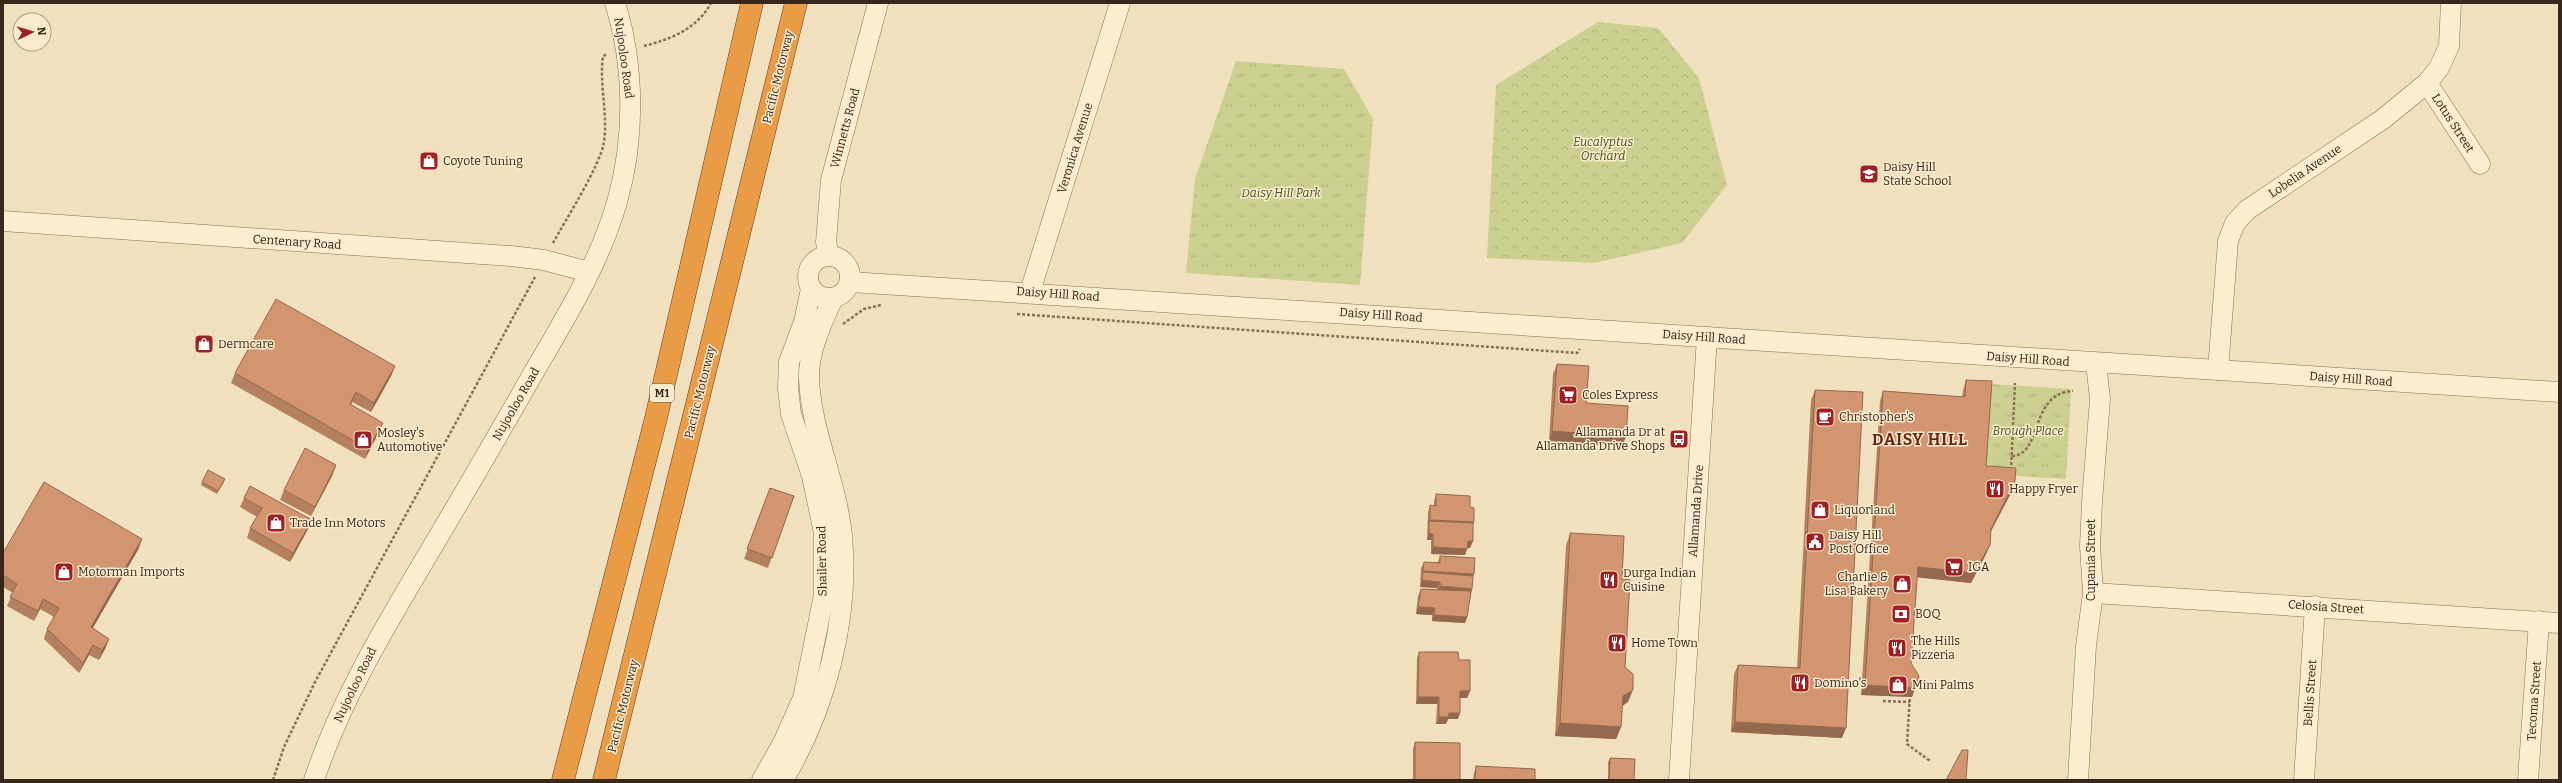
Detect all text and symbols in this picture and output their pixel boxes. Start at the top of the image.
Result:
north arrow [12,12,52,52]
street label: Nujooloo Road [611,16,637,100]
text: N [35,26,48,36]
street label: Pacific Motorway [760,28,796,125]
street label: Winnetts Road [828,87,862,169]
street label: Lotus Street [2429,91,2478,156]
street label: Veronica Avenue [1055,101,1095,195]
park label: Eucalyptus Orchard [1573,135,1633,163]
street label: Lobelia Avenue [2266,141,2344,201]
shop icon: Coyote Tuning [418,150,440,172]
place label: Coyote Tuning [443,154,523,168]
place label: Daisy Hill State School [1883,160,1952,188]
school or university icon: Daisy Hill State School [1858,163,1880,185]
park label: Daisy Hill Park [1241,186,1321,200]
street label: Centenary Road [252,232,342,252]
street label: Daisy Hill Road [1016,284,1100,304]
street label: Daisy Hill Road [1339,305,1423,325]
street label: Daisy Hill Road [1662,327,1746,347]
shop icon: Dermcare [193,333,215,355]
place label: Dermcare [218,337,274,351]
street label: Pacific Motorway [682,343,718,440]
street label: Daisy Hill Road [1986,349,2070,369]
street label: Nujooloo Road [489,365,543,443]
street label: Daisy Hill Road [2309,369,2393,389]
road number: M1 [650,384,674,402]
supermarket icon: Coles Express [1557,384,1579,406]
place label: Coles Express [1582,388,1659,402]
cafe icon: Christopher's [1814,406,1836,428]
place label: Christopher's [1839,410,1914,424]
park label: Brough Place [1993,424,2063,438]
place label: Allamanda Dr at Allamanda Drive Shops [1535,425,1666,453]
place label: Mosley's Automotive [377,426,442,454]
bus stop icon: Allamanda Dr at Allamanda Drive Shops [1668,428,1690,450]
shop icon: Mosley's Automotive [352,429,374,451]
district label: DAISY HILL [1872,430,1968,449]
street label: Allamanda Drive [1686,464,1706,558]
restaurant icon: Happy Fryer [1984,478,2006,500]
place label: Happy Fryer [2009,482,2078,496]
shop icon: Liquorland [1809,499,1831,521]
place label: Liquorland [1834,503,1895,517]
shop icon: Trade Inn Motors [265,512,287,534]
place label: Trade Inn Motors [290,516,386,530]
street label: Cupania Street [2084,518,2098,601]
street label: Shailer Road [814,526,830,596]
place label: Daisy Hill Post Office [1829,528,1889,556]
public building icon: Daisy Hill Post Office [1804,531,1826,553]
supermarket icon: IGA [1943,556,1965,578]
place label: IGA [1968,560,1990,574]
shop icon: Motorman Imports [53,561,75,583]
place label: Motorman Imports [78,565,185,579]
place label: Durga Indian Cuisine [1623,566,1696,594]
restaurant icon: Durga Indian Cuisine [1598,569,1620,591]
place label: Charlie & Lisa Bakery [1825,570,1889,598]
shop icon: Charlie & Lisa Bakery [1891,573,1913,595]
street label: Celosia Street [2287,597,2365,617]
bank icon: BOQ [1890,603,1912,625]
place label: BOQ [1915,607,1941,621]
restaurant icon: Home Town [1606,632,1628,654]
place label: The Hills Pizzeria [1911,634,1960,662]
place label: Home Town [1631,636,1698,650]
restaurant icon: The Hills Pizzeria [1886,637,1908,659]
street label: Nujooloo Road [331,645,379,725]
street label: Pacific Motorway [605,657,641,754]
street label: Bellis Street [2301,659,2319,727]
street label: Tecoma Street [2524,660,2544,741]
restaurant icon: Domino's [1789,672,1811,694]
shop icon: Mini Palms [1887,674,1909,696]
place label: Domino's [1814,676,1867,690]
place label: Mini Palms [1912,678,1974,692]

